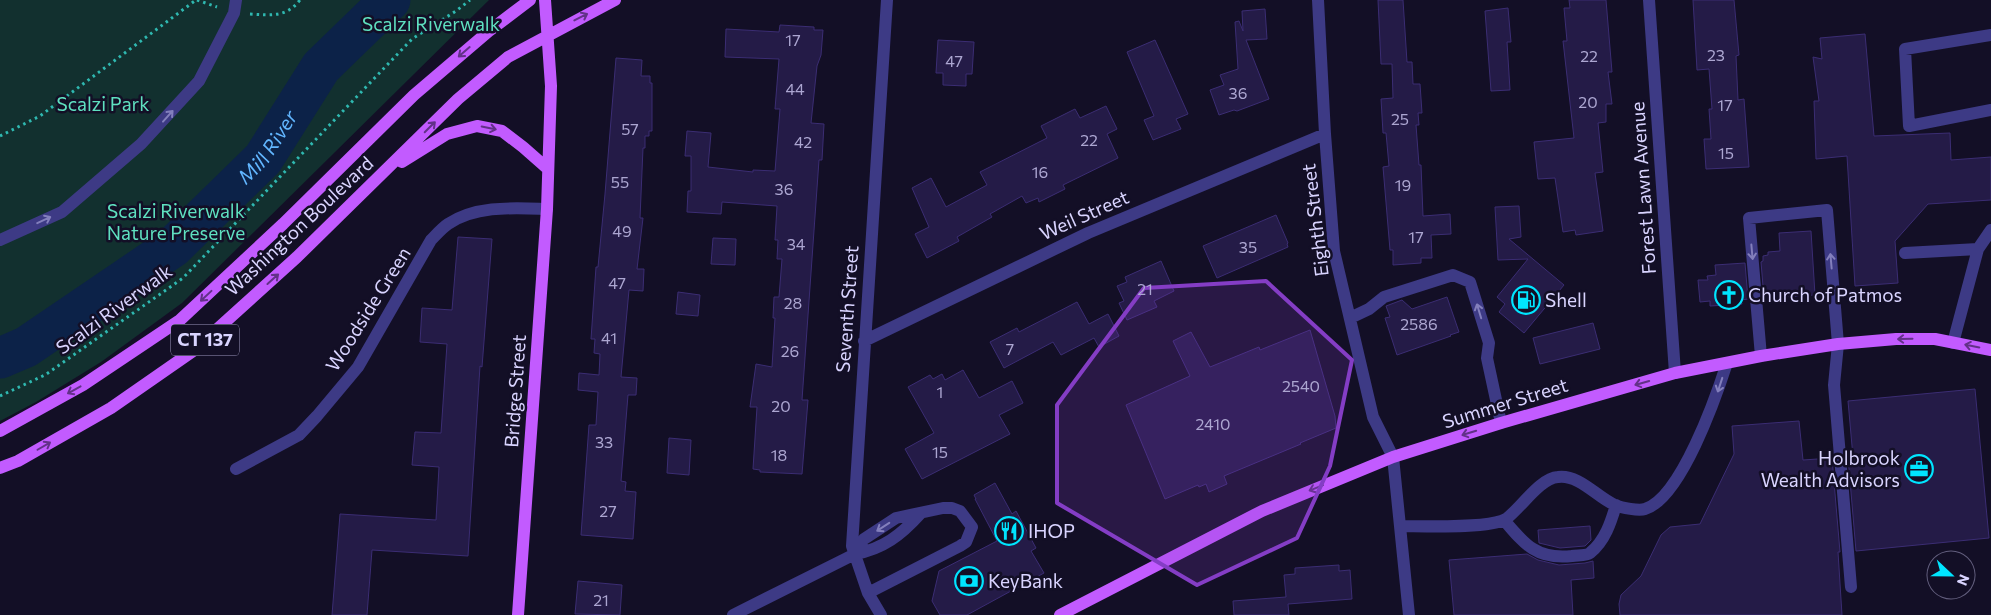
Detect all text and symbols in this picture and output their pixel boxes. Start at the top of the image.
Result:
park label: Scalzi Riverwalk [362,12,500,35]
one-way arrow [573,12,588,21]
house number: 17 [785,30,801,49]
house number: 23 [1707,45,1725,64]
one-way arrow [458,46,471,58]
house number: 22 [1580,46,1598,65]
house number: 47 [945,51,963,70]
house number: 44 [785,79,805,98]
house number: 36 [1229,83,1247,102]
park label: Scalzi Park [56,92,150,115]
house number: 20 [1578,92,1598,111]
house number: 17 [1717,95,1733,114]
street label: Forest Lawn Avenue [1625,101,1660,275]
water label: Mill River [232,105,302,188]
one-way arrow [162,109,173,122]
house number: 25 [1391,109,1409,128]
house number: 57 [621,119,639,138]
one-way arrow [424,121,436,133]
one-way arrow [480,124,496,133]
house number: 22 [1080,130,1098,149]
house number: 42 [794,132,812,151]
house number: 15 [1718,143,1734,162]
street label: Washington Boulevard [220,151,377,300]
house number: 16 [1032,162,1048,181]
street label: Eighth Street [1296,162,1333,278]
house number: 55 [611,172,629,191]
house number: 19 [1395,175,1411,194]
house number: 36 [775,179,793,198]
street label: Weil Street [1036,185,1132,244]
park label: Scalzi Riverwalk Nature Preserve [107,199,245,244]
one-way arrow [37,215,52,225]
house number: 49 [612,221,632,240]
house number: 17 [1408,227,1424,246]
house number: 34 [787,234,806,253]
house number: 35 [1239,237,1257,256]
street label: Woodside Green [320,242,415,375]
street label: Seventh Street [831,244,862,373]
one-way arrow [1747,244,1757,260]
one-way arrow [1826,253,1836,269]
street label: Scalzi Riverwalk [51,259,176,358]
one-way arrow [266,273,279,285]
house number: 47 [608,273,626,292]
house number: 21 [1137,279,1153,298]
church icon: Church of Patmos [1714,280,1744,310]
place label: Church of Patmos [1748,283,1902,306]
fuel station icon: Shell [1511,285,1541,315]
place label: Shell [1545,288,1587,311]
one-way arrow [200,290,212,302]
house number: 28 [784,293,802,312]
one-way arrow [1474,303,1483,319]
house number: 2586 [1400,314,1438,333]
road number: CT 137 [171,324,239,356]
house number: 41 [601,328,617,347]
street label: Bridge Street [499,334,530,448]
one-way arrow [1897,334,1914,344]
house number: 7 [1006,339,1014,358]
house number: 26 [781,341,799,360]
one-way arrow [1965,341,1981,351]
street label: Summer Street [1439,372,1571,433]
house number: 2540 [1282,376,1320,395]
one-way arrow [1714,377,1724,393]
one-way arrow [1634,378,1650,388]
house number: 1 [937,382,943,401]
one-way arrow [67,385,82,395]
house number: 20 [771,396,791,415]
house number: 2410 [1196,414,1231,433]
one-way arrow [1461,428,1477,438]
house number: 33 [595,432,613,451]
one-way arrow [36,441,51,451]
house number: 15 [932,442,948,461]
house number: 18 [771,445,787,464]
place label: Holbrook Wealth Advisors [1761,446,1900,491]
office icon: Holbrook Wealth Advisors [1904,454,1934,484]
one-way arrow [1309,484,1324,494]
house number: 27 [599,501,617,520]
restaurant icon: IHOP [994,516,1024,546]
place label: IHOP [1028,519,1075,542]
one-way arrow [876,522,890,532]
north arrow [1926,550,1976,600]
bank icon: KeyBank [954,566,984,596]
place label: KeyBank [988,569,1063,592]
text: N [1954,572,1973,588]
house number: 21 [593,590,609,609]

